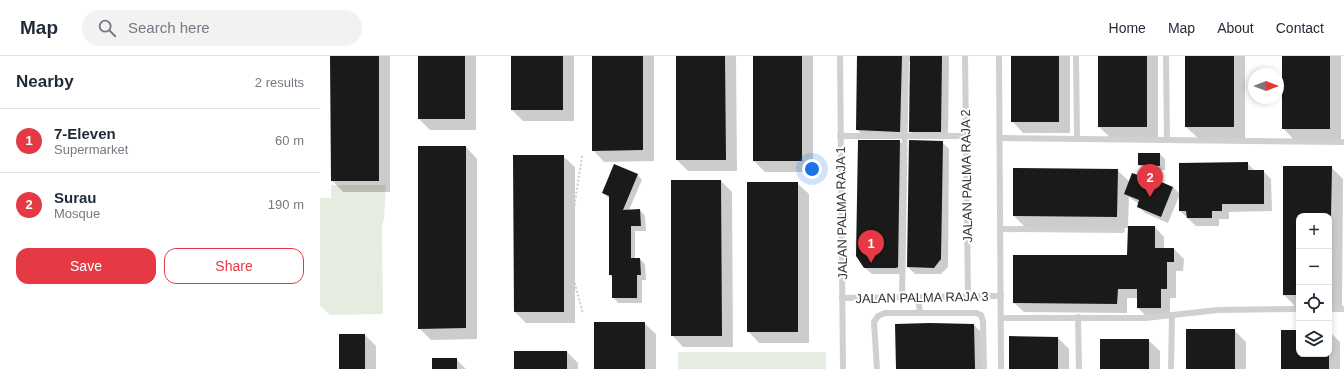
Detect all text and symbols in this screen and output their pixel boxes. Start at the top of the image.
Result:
search box [82,10,362,46]
text: Map [20,17,58,38]
icon: search [96,17,118,39]
text: Search here [128,19,210,36]
text: Home [1109,20,1146,36]
text: Map [1168,20,1195,36]
text: About [1217,20,1254,36]
text: Contact [1276,20,1324,36]
north arrow [1248,68,1284,104]
text: Nearby [16,72,74,91]
text: 2 results [255,75,304,90]
street label: JALAN PALMA RAJA 2 [958,109,975,243]
text: 7-Eleven [54,125,116,142]
text: 1 [25,133,33,148]
text: 60 m [275,133,304,148]
text: Supermarket [54,142,128,157]
street label: JALAN PALMA RAJA 1 [833,146,850,280]
your location [802,159,822,179]
pin: 2 [1137,164,1163,197]
text: Surau [54,189,97,206]
text: 2 [25,197,33,212]
text: 190 m [268,197,304,212]
text: Mosque [54,206,100,221]
map controls [1296,213,1332,357]
button: + [1296,213,1332,249]
pin: 1 [858,230,884,263]
button: Save [16,248,156,284]
button: Share [164,248,304,284]
button: − [1296,249,1332,285]
button: locate [1296,285,1332,321]
street label: JALAN PALMA RAJA 3 [855,289,989,306]
button: layers [1296,321,1332,357]

